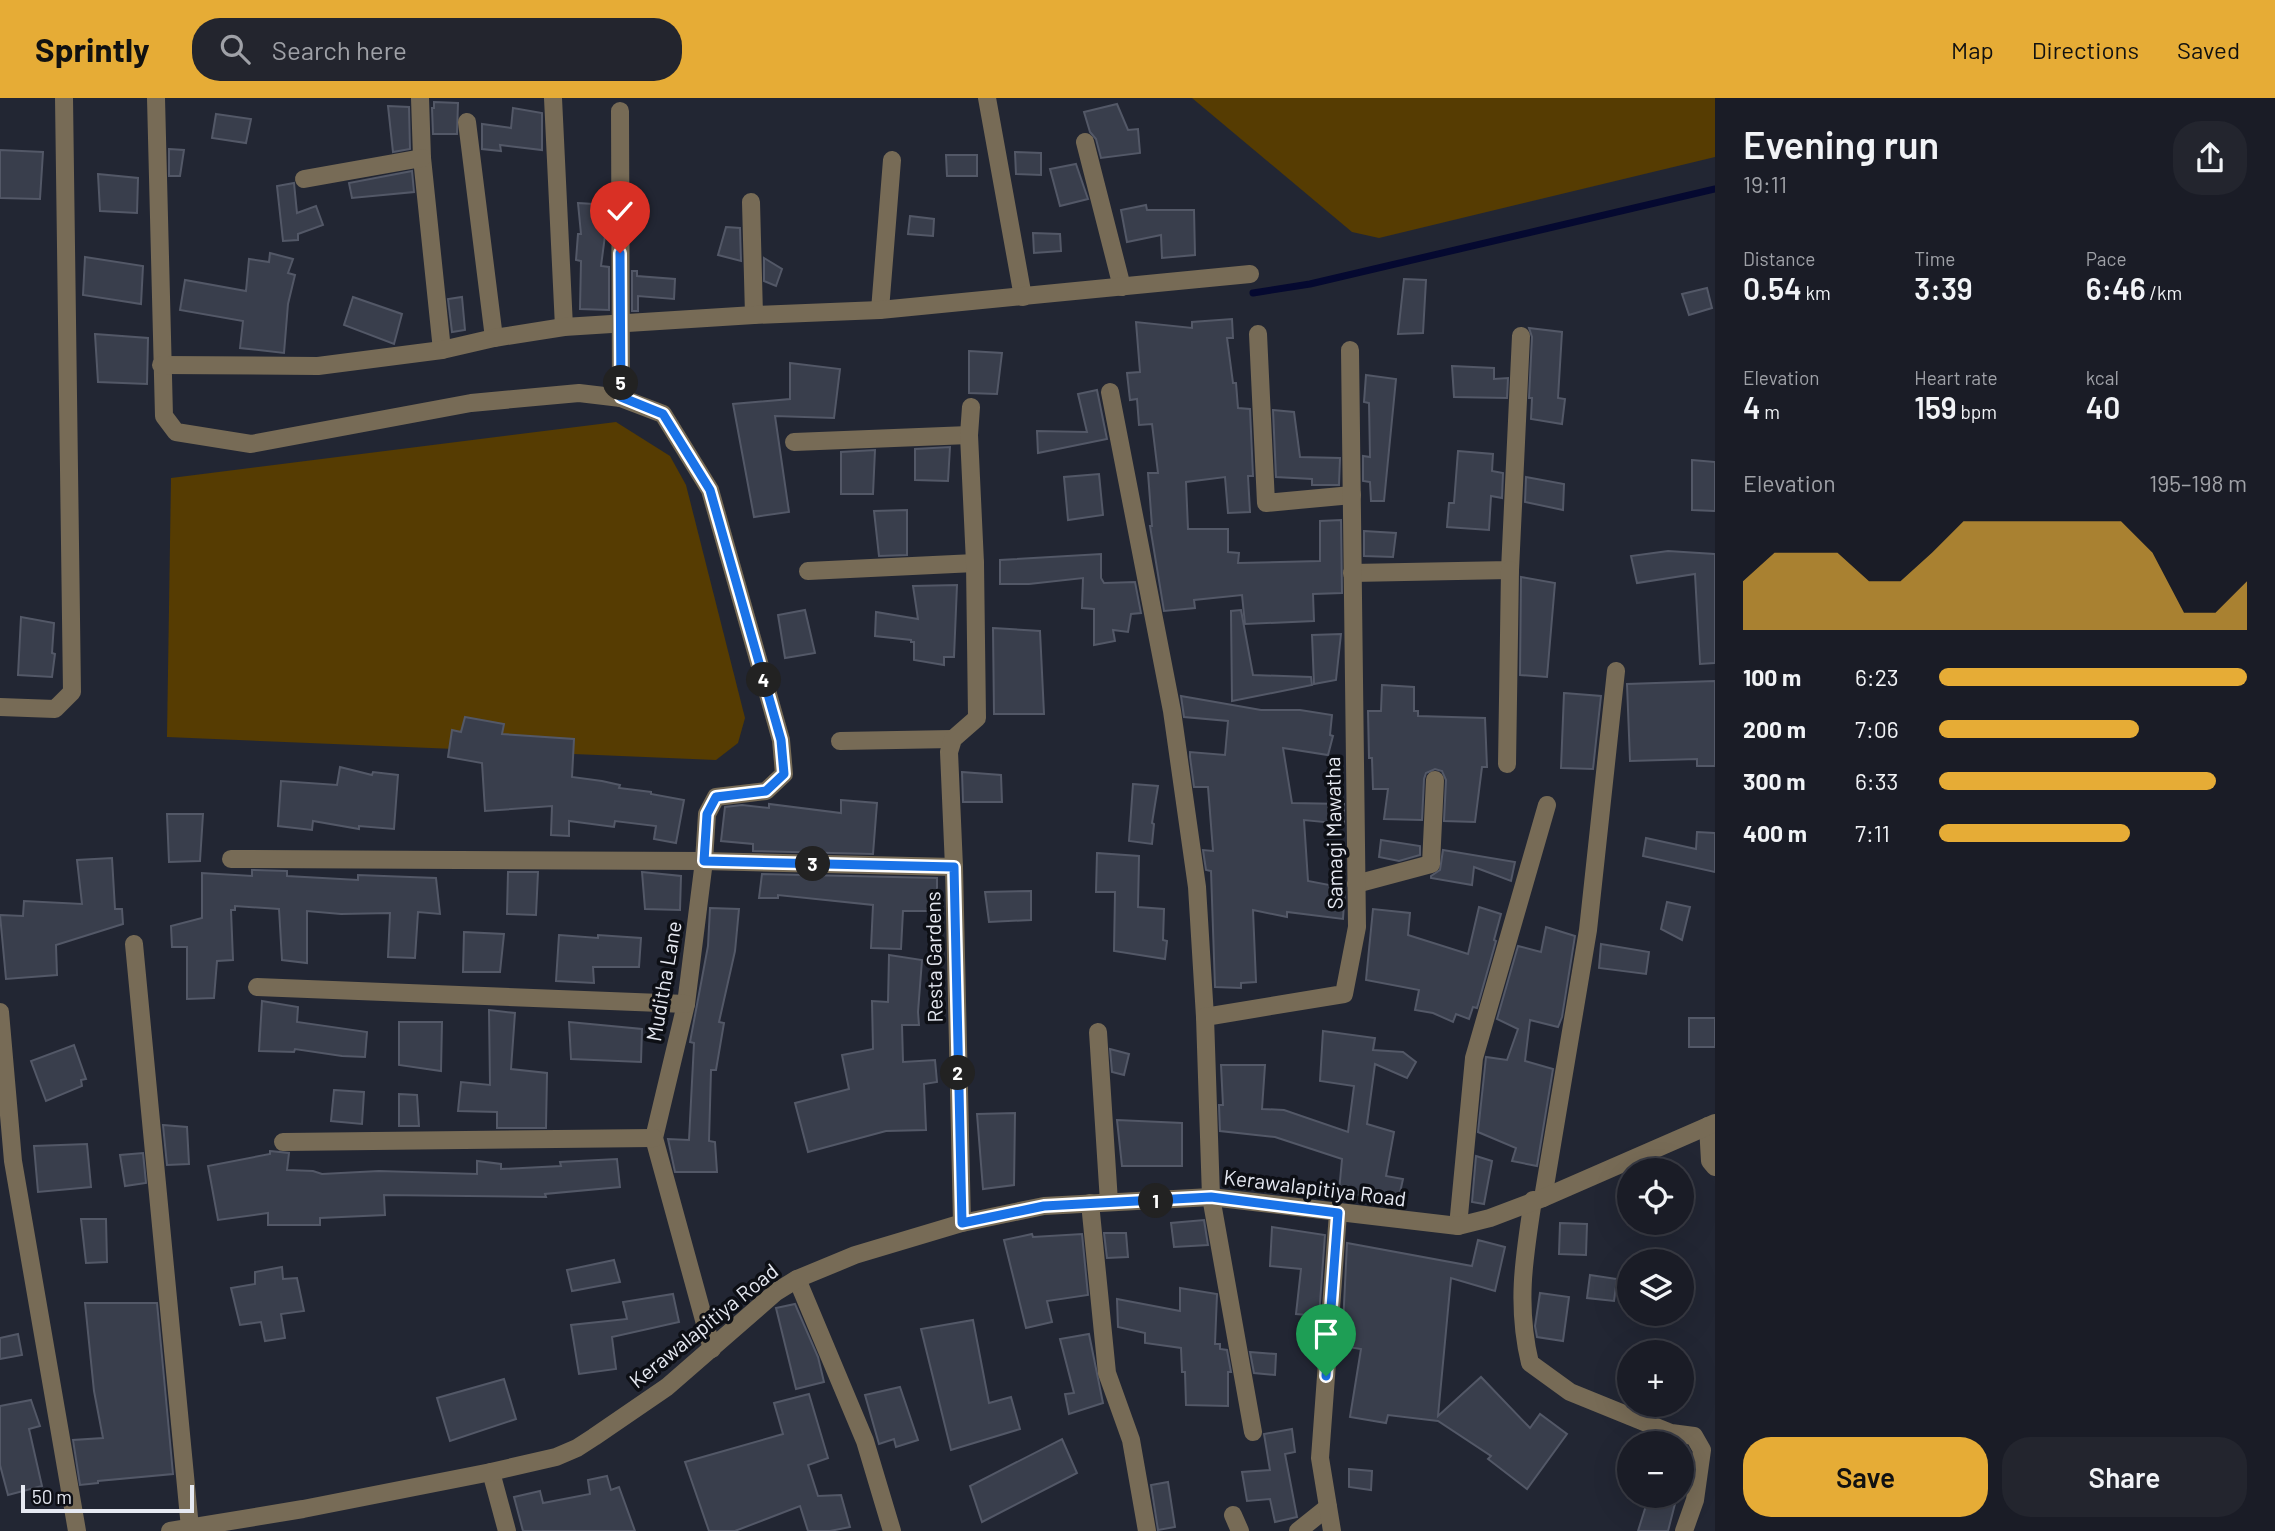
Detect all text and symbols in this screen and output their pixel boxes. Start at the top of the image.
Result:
search box [192,18,682,81]
text: Sprintly [35,29,150,69]
icon: search [216,30,254,68]
text: Search here [272,34,407,65]
text: Map [1951,35,1994,64]
text: Directions [2032,35,2139,64]
text: Saved [2177,35,2240,64]
text: Evening run [1743,121,1939,167]
button: share [2173,121,2247,195]
text: 19:11 [1743,170,1787,198]
pin [590,181,650,253]
icon: check [601,192,639,230]
text: Distance [1743,247,1815,270]
text: Time [1914,247,1955,270]
text: Pace [2086,247,2127,270]
text: 0.54 [1743,270,1802,306]
text: 3:39 [1914,270,1973,306]
text: 6:46 [2086,270,2146,306]
text: km [1802,281,1831,304]
text: /km [2146,281,2182,304]
pin: 5 [604,366,638,400]
text: Elevation [1743,366,1820,389]
text: Heart rate [1914,366,1998,389]
text: kcal [2086,366,2119,389]
text: 5 [615,371,626,394]
text: 4 [1743,389,1761,425]
text: 159 [1914,389,1957,425]
text: 40 [2086,389,2120,425]
text: m [1761,400,1780,423]
text: bpm [1957,400,1997,423]
text: Elevation [1743,469,1836,497]
text: 195–198 m [2149,469,2247,497]
pin: 4 [746,662,782,698]
text: 100 m [1743,663,1801,691]
text: 6:23 [1855,663,1899,691]
text: 4 [758,668,769,691]
text: 200 m [1743,715,1806,743]
text: 7:06 [1855,715,1899,743]
street label: Samagi Mawatha [1319,756,1347,910]
text: 300 m [1743,767,1805,795]
text: 6:33 [1855,767,1898,795]
text: 400 m [1743,819,1807,847]
text: 7:11 [1855,819,1890,847]
pin: 3 [796,846,830,882]
text: 3 [807,852,818,875]
street label: Resta Gardens [919,891,947,1023]
street label: Muditha Lane [640,919,686,1043]
pin: 2 [940,1056,976,1090]
text: 2 [952,1061,963,1084]
map controls [1617,1158,1694,1508]
button: locate [1617,1158,1694,1235]
street label: Kerawalapitiya Road [1222,1163,1408,1211]
pin: 1 [1138,1184,1174,1218]
text: 1 [1152,1189,1159,1212]
button: layers [1617,1249,1694,1326]
street label: Kerawalapitiya Road [624,1257,782,1393]
pin [1296,1304,1356,1376]
icon: arrive [1307,1315,1345,1353]
button: + [1617,1340,1694,1417]
button: − [1617,1431,1694,1508]
button: Save [1743,1437,1988,1517]
button: Share [2002,1437,2247,1517]
scale bar [21,1482,194,1514]
text: 50 m [32,1485,72,1508]

